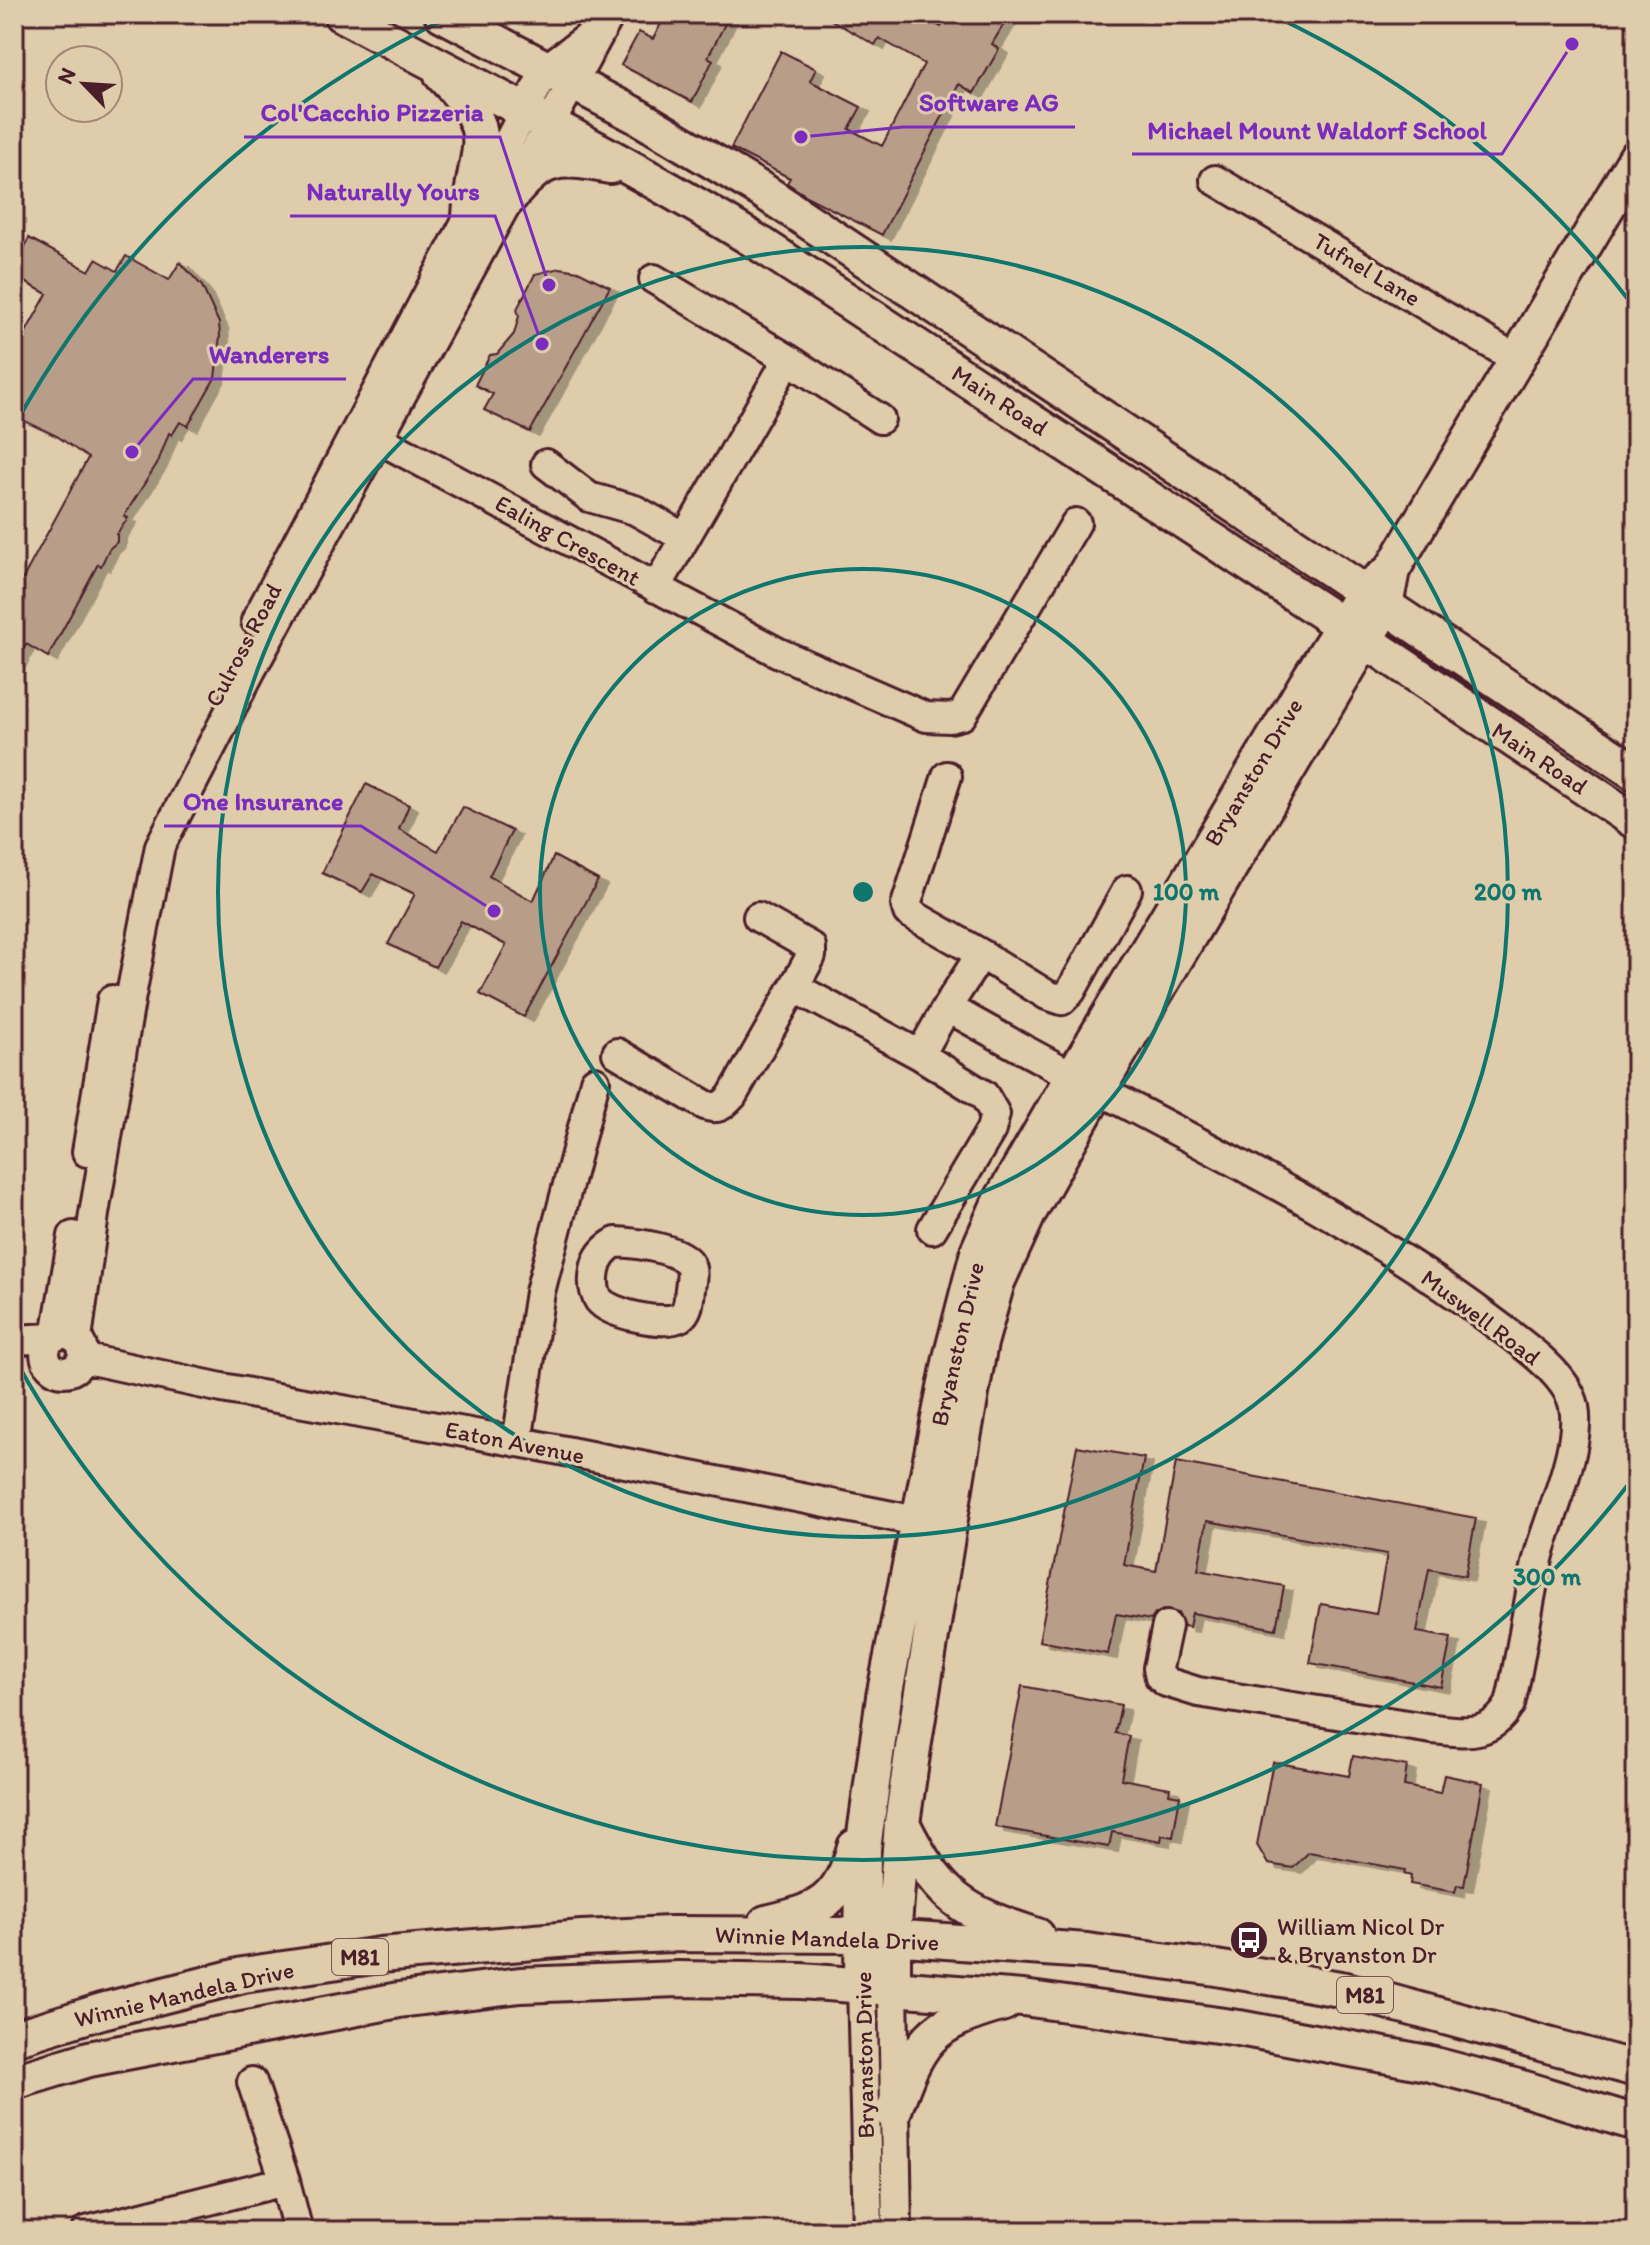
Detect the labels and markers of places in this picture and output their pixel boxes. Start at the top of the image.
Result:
callout: Software AG [903,77,1075,127]
callout: Col'Cacchio Pizzeria [244,87,500,137]
callout: Michael Mount Waldorf School [1132,104,1502,154]
callout: Naturally Yours [290,166,495,216]
callout: Wanderers [193,329,346,379]
callout: One Insurance [164,776,361,826]
centre of rings [849,878,877,906]
place label: William Nicol Dr & Bryanston Dr [1277,1912,1445,1969]
bus stop icon: William Nicol Dr & Bryanston Dr [1228,1919,1270,1961]

